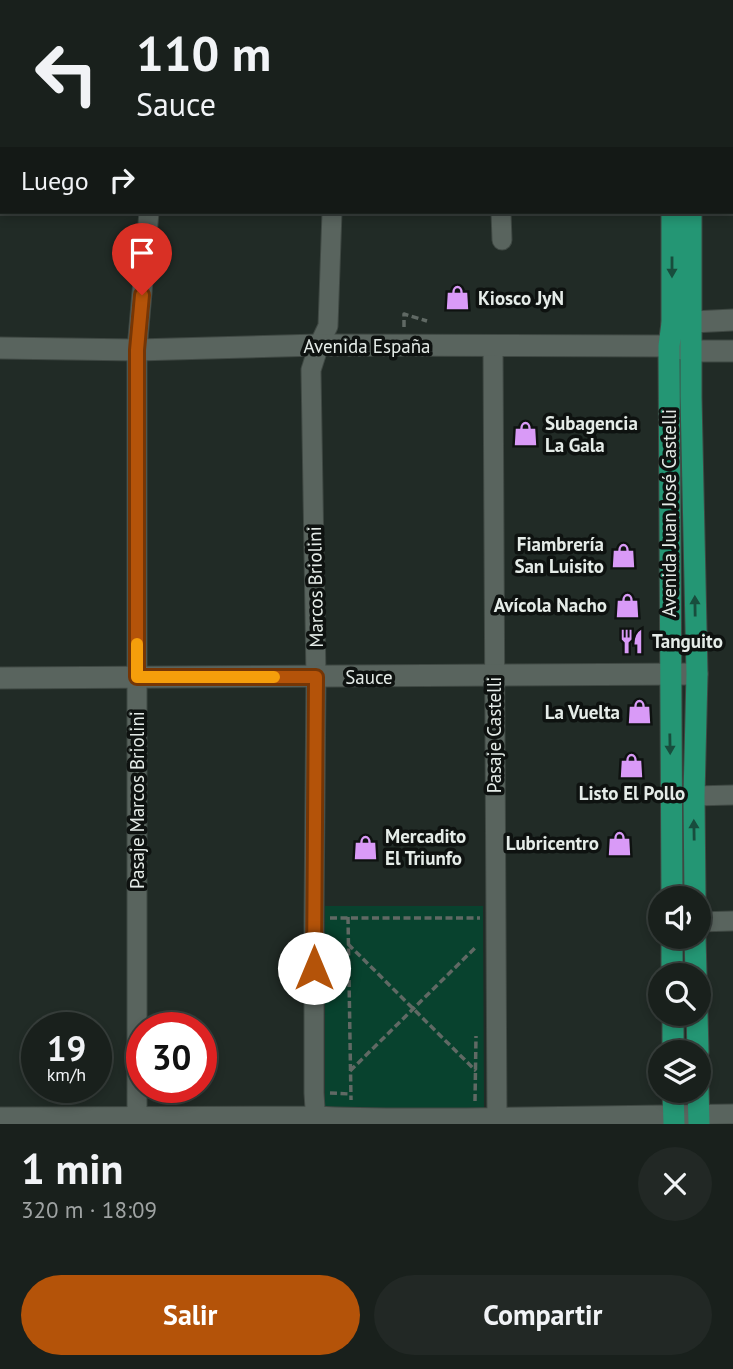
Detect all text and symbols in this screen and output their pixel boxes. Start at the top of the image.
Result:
text: 110 m [136,21,271,85]
icon: left [21,28,112,119]
text: Sauce [136,83,216,125]
icon: right [103,161,141,199]
text: Luego [21,164,89,197]
pin [112,223,172,295]
icon: arrive [123,234,161,272]
one-way arrow [666,257,678,279]
shop icon: Kiosco JyN [444,284,472,312]
place label: Kiosco JyN [478,286,564,310]
street label: Avenida España [304,334,430,358]
street label: Avenida Juan José Castelli [657,409,681,617]
place label: Subagencia La Gala [545,411,638,457]
shop icon: Subagencia La Gala [511,420,539,448]
street label: Marcos Briolini [302,526,328,648]
place label: Fiambrería San Luisito [514,532,604,578]
shop icon: Fiambrería San Luisito [610,541,638,569]
shop icon: Avícola Nacho [613,591,641,619]
place label: Avícola Nacho [494,593,607,617]
one-way arrow [690,595,701,617]
restaurant icon: Tanguito [618,627,646,655]
place label: Tanguito [652,629,723,653]
street label: Sauce [345,665,393,689]
street label: Pasaje Castelli [482,677,506,793]
shop icon: La Vuelta [626,698,654,726]
place label: La Vuelta [545,700,620,724]
street label: Pasaje Marcos Briolini [125,711,149,889]
one-way arrow [664,733,676,755]
shop icon: Listo El Pollo [618,751,646,779]
place label: Listo El Pollo [579,781,685,805]
one-way arrow [688,818,700,840]
place label: Mercadito El Triunfo [385,824,466,870]
shop icon: Lubricentro [605,829,633,857]
place label: Lubricentro [506,831,599,855]
shop icon: Mercadito El Triunfo [351,833,379,861]
map controls [648,886,711,1103]
button: sound [648,886,711,949]
position arrow [277,931,351,1005]
button: search [648,963,711,1026]
speed limit sign: 30 [126,1012,217,1103]
text: 19 [47,1025,86,1071]
button: layers [648,1040,711,1103]
text: km/h [47,1063,86,1086]
text: 1 min [21,1141,123,1196]
button: close [638,1147,712,1221]
text: 320 m · 18:09 [21,1195,157,1224]
button: Salir [21,1275,360,1355]
button: Compartir [374,1275,712,1355]

